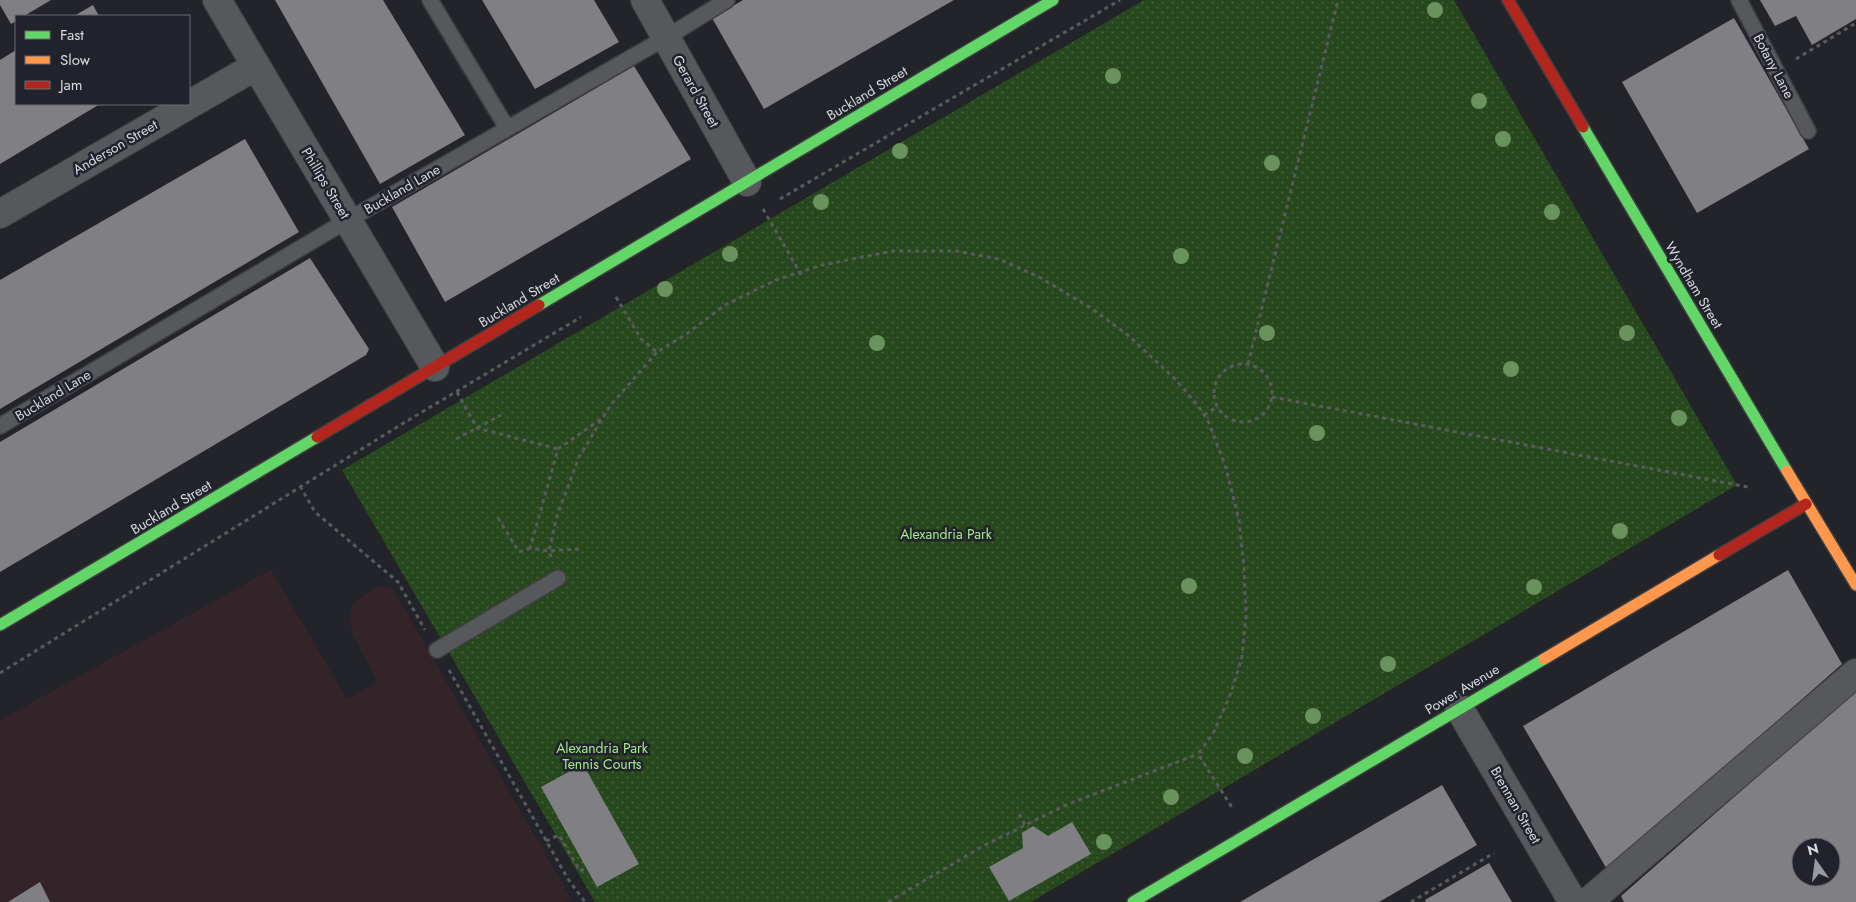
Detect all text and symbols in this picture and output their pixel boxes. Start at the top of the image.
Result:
legend [15,15,190,105]
text: Fast [60,24,84,46]
street label: Botany Lane [1749,30,1799,102]
text: Slow [60,49,91,71]
street label: Gerard Street [668,51,724,131]
street label: Buckland Street [823,61,912,125]
text: Jam [58,74,83,96]
street label: Anderson Street [69,114,162,179]
street label: Phillips Street [297,144,355,223]
street label: Buckland Lane [360,159,444,219]
street label: Wyndham Street [1660,238,1728,333]
street label: Buckland Street [475,268,564,332]
street label: Buckland Lane [11,365,95,425]
street label: Buckland Street [127,475,216,539]
park label: Alexandria Park [900,524,993,544]
street label: Power Avenue [1421,659,1503,719]
park label: Alexandria Park Tennis Courts [556,738,649,774]
street label: Brennan Street [1486,763,1546,848]
north arrow [1791,837,1841,887]
text: N [1805,838,1821,860]

